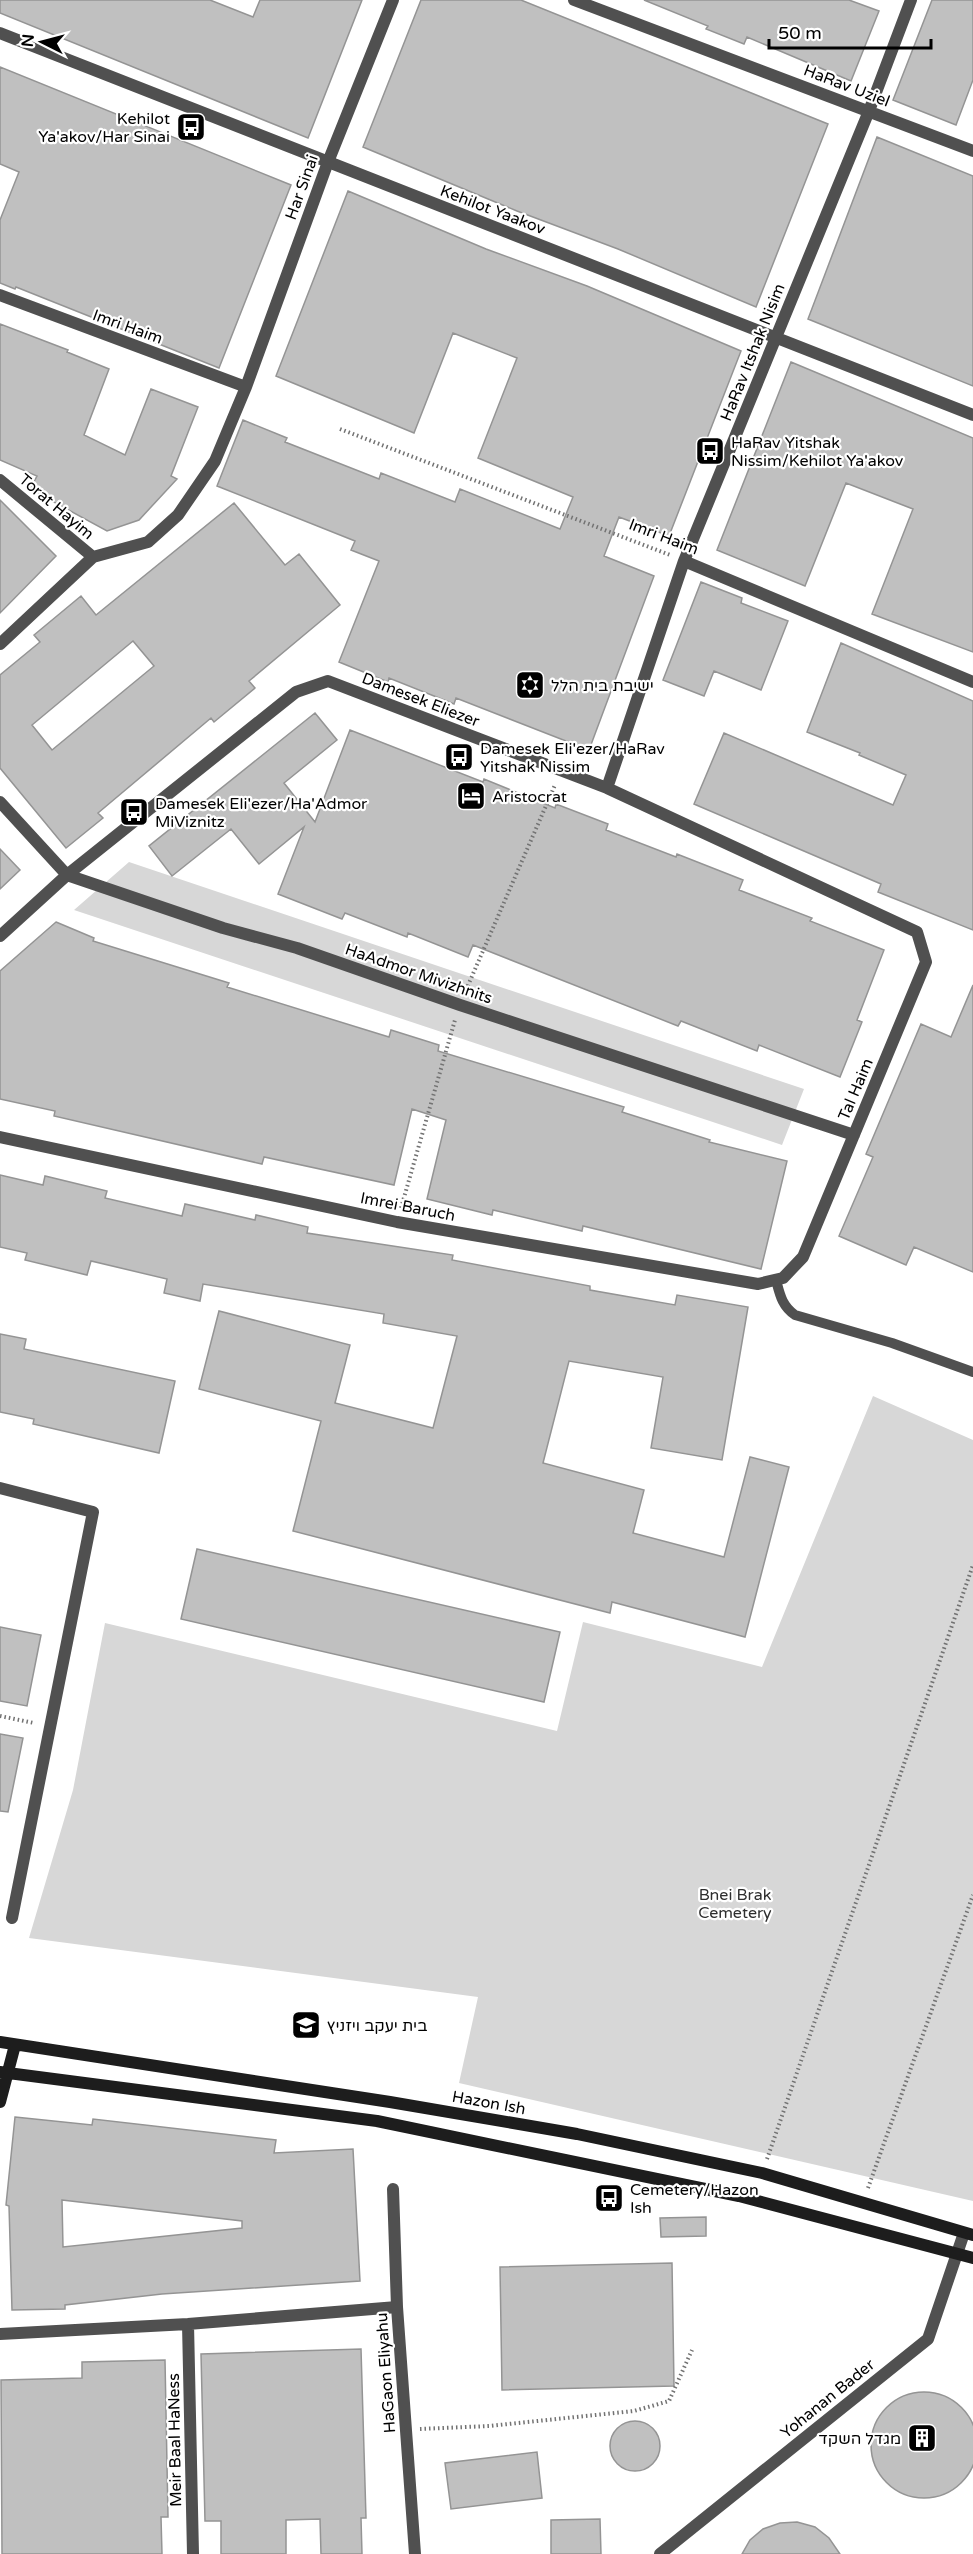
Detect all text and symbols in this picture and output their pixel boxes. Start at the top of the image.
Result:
north arrow [12,12,72,72]
scale bar [769,12,931,50]
text: 50 m [778,22,822,44]
text: N [17,33,39,48]
street label: HaRav Uziel [801,60,893,112]
place label: Kehilot Ya'akov/Har Sinai [38,109,170,147]
bus stop icon: Kehilot Ya'akov/Har Sinai [175,111,207,143]
street label: Har Sinai [281,152,323,223]
street label: Kehilot Yaakov [437,181,549,239]
street label: HaRav Itshak Nisim [716,281,790,424]
street label: Imri Haim [90,305,165,349]
place label: HaRav Yitshak Nissim/Kehilot Ya'akov [731,433,904,471]
bus stop icon: HaRav Yitshak Nissim/Kehilot Ya'akov [694,435,726,467]
street label: Torat Hayim [15,470,98,544]
street label: Imri Haim [626,514,701,559]
street label: Damesek Eliezer [359,668,483,732]
synagogue icon: ישיבת בית הלל [514,669,546,701]
place label: ישיבת בית הלל [551,676,654,696]
place label: Damesek Eli'ezer/HaRav Yitshak Nissim [480,739,665,777]
bus stop icon: Damesek Eli'ezer/HaRav Yitshak Nissim [443,741,475,773]
hotel icon: Aristocrat [455,780,487,812]
place label: Aristocrat [492,787,567,807]
place label: Damesek Eli'ezer/Ha'Admor MiViznitz [155,794,368,832]
bus stop icon: Damesek Eli'ezer/Ha'Admor MiViznitz [118,796,150,828]
street label: HaAdmor Mivizhnits [342,939,495,1009]
street label: Tal Haim [834,1055,878,1123]
street label: Imrei Baruch [359,1188,457,1226]
park label: Bnei Brak Cemetery [698,1885,772,1923]
school or university icon: בית יעקב ויזניץ [290,2009,322,2041]
place label: בית יעקב ויזניץ [327,2016,427,2036]
street label: Hazon Ish [450,2087,527,2119]
place label: Cemetery/Hazon Ish [630,2180,759,2218]
bus stop icon: Cemetery/Hazon Ish [593,2182,625,2214]
street label: HaGaon Eliyahu [372,2312,400,2434]
street label: Yohanan Bader [776,2354,879,2443]
street label: Meir Baal HaNess [164,2373,186,2507]
building icon: מגדל השקד [906,2422,938,2454]
place label: מגדל השקד [819,2429,901,2449]

